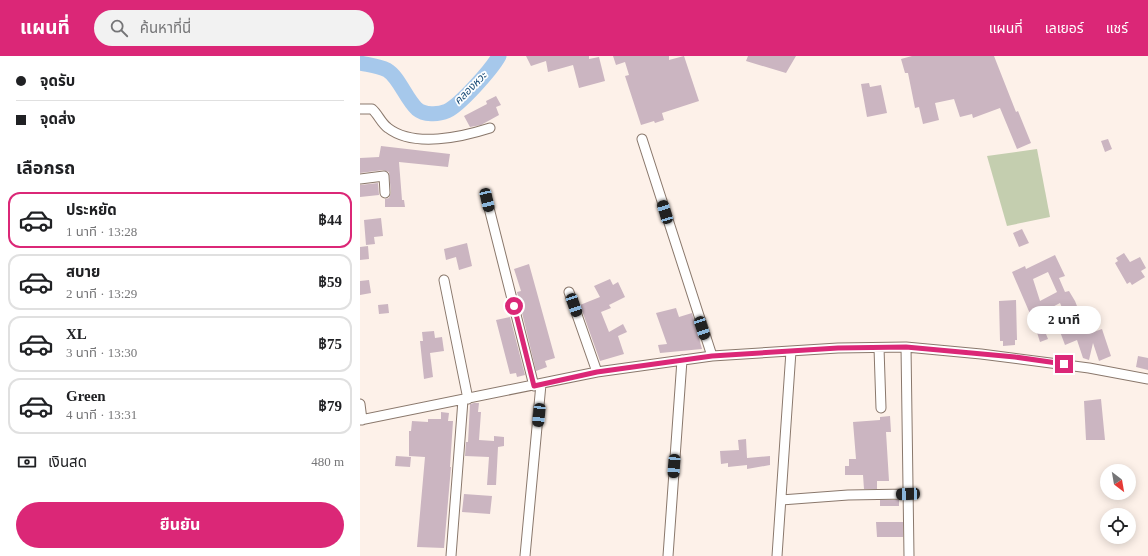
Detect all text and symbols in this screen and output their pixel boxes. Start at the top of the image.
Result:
search box [94,10,374,46]
text: แผนที่ [20,17,70,38]
icon: search [108,17,130,39]
text: ค้นหาที่นี่ [140,20,191,36]
text: แผนที่ [989,21,1023,36]
text: เลเยอร์ [1045,21,1084,36]
text: แชร์ [1106,21,1128,36]
water label: คลองหวะ [451,68,490,107]
text: จุดรับ [40,73,75,89]
text: จุดส่ง [40,111,76,127]
text: เลือกรถ [16,158,75,178]
car [478,187,496,213]
car [656,199,674,225]
icon: car [18,202,54,238]
text: ประหยัด [66,202,117,218]
text: ฿44 [318,212,342,228]
text: 1 นาที · 13:28 [66,224,137,239]
icon: car [18,264,54,300]
text: สบาย [66,264,100,280]
text: ฿59 [318,274,342,290]
text: 2 นาที · 13:29 [66,286,137,301]
car [564,292,584,318]
route start [505,297,523,315]
callout: 2 นาที [1027,306,1101,334]
text: 2 นาที [1048,312,1080,327]
car [693,315,711,341]
icon: car [18,326,54,362]
text: XL [66,326,87,342]
text: ฿75 [318,336,342,352]
text: 3 นาที · 13:30 [66,345,137,360]
route end [1055,355,1073,373]
icon: car [18,388,54,424]
text: Green [66,388,106,404]
text: ฿79 [318,398,342,414]
car [532,402,546,428]
text: 4 นาที · 13:31 [66,407,137,422]
icon: cash [16,451,38,473]
text: เงินสด [48,454,87,470]
text: 480 m [311,454,344,469]
car [667,454,681,478]
north arrow [1100,464,1136,500]
map controls [1100,464,1136,544]
car [896,488,920,500]
button: ยืนยัน [16,502,344,548]
button: locate [1100,508,1136,544]

